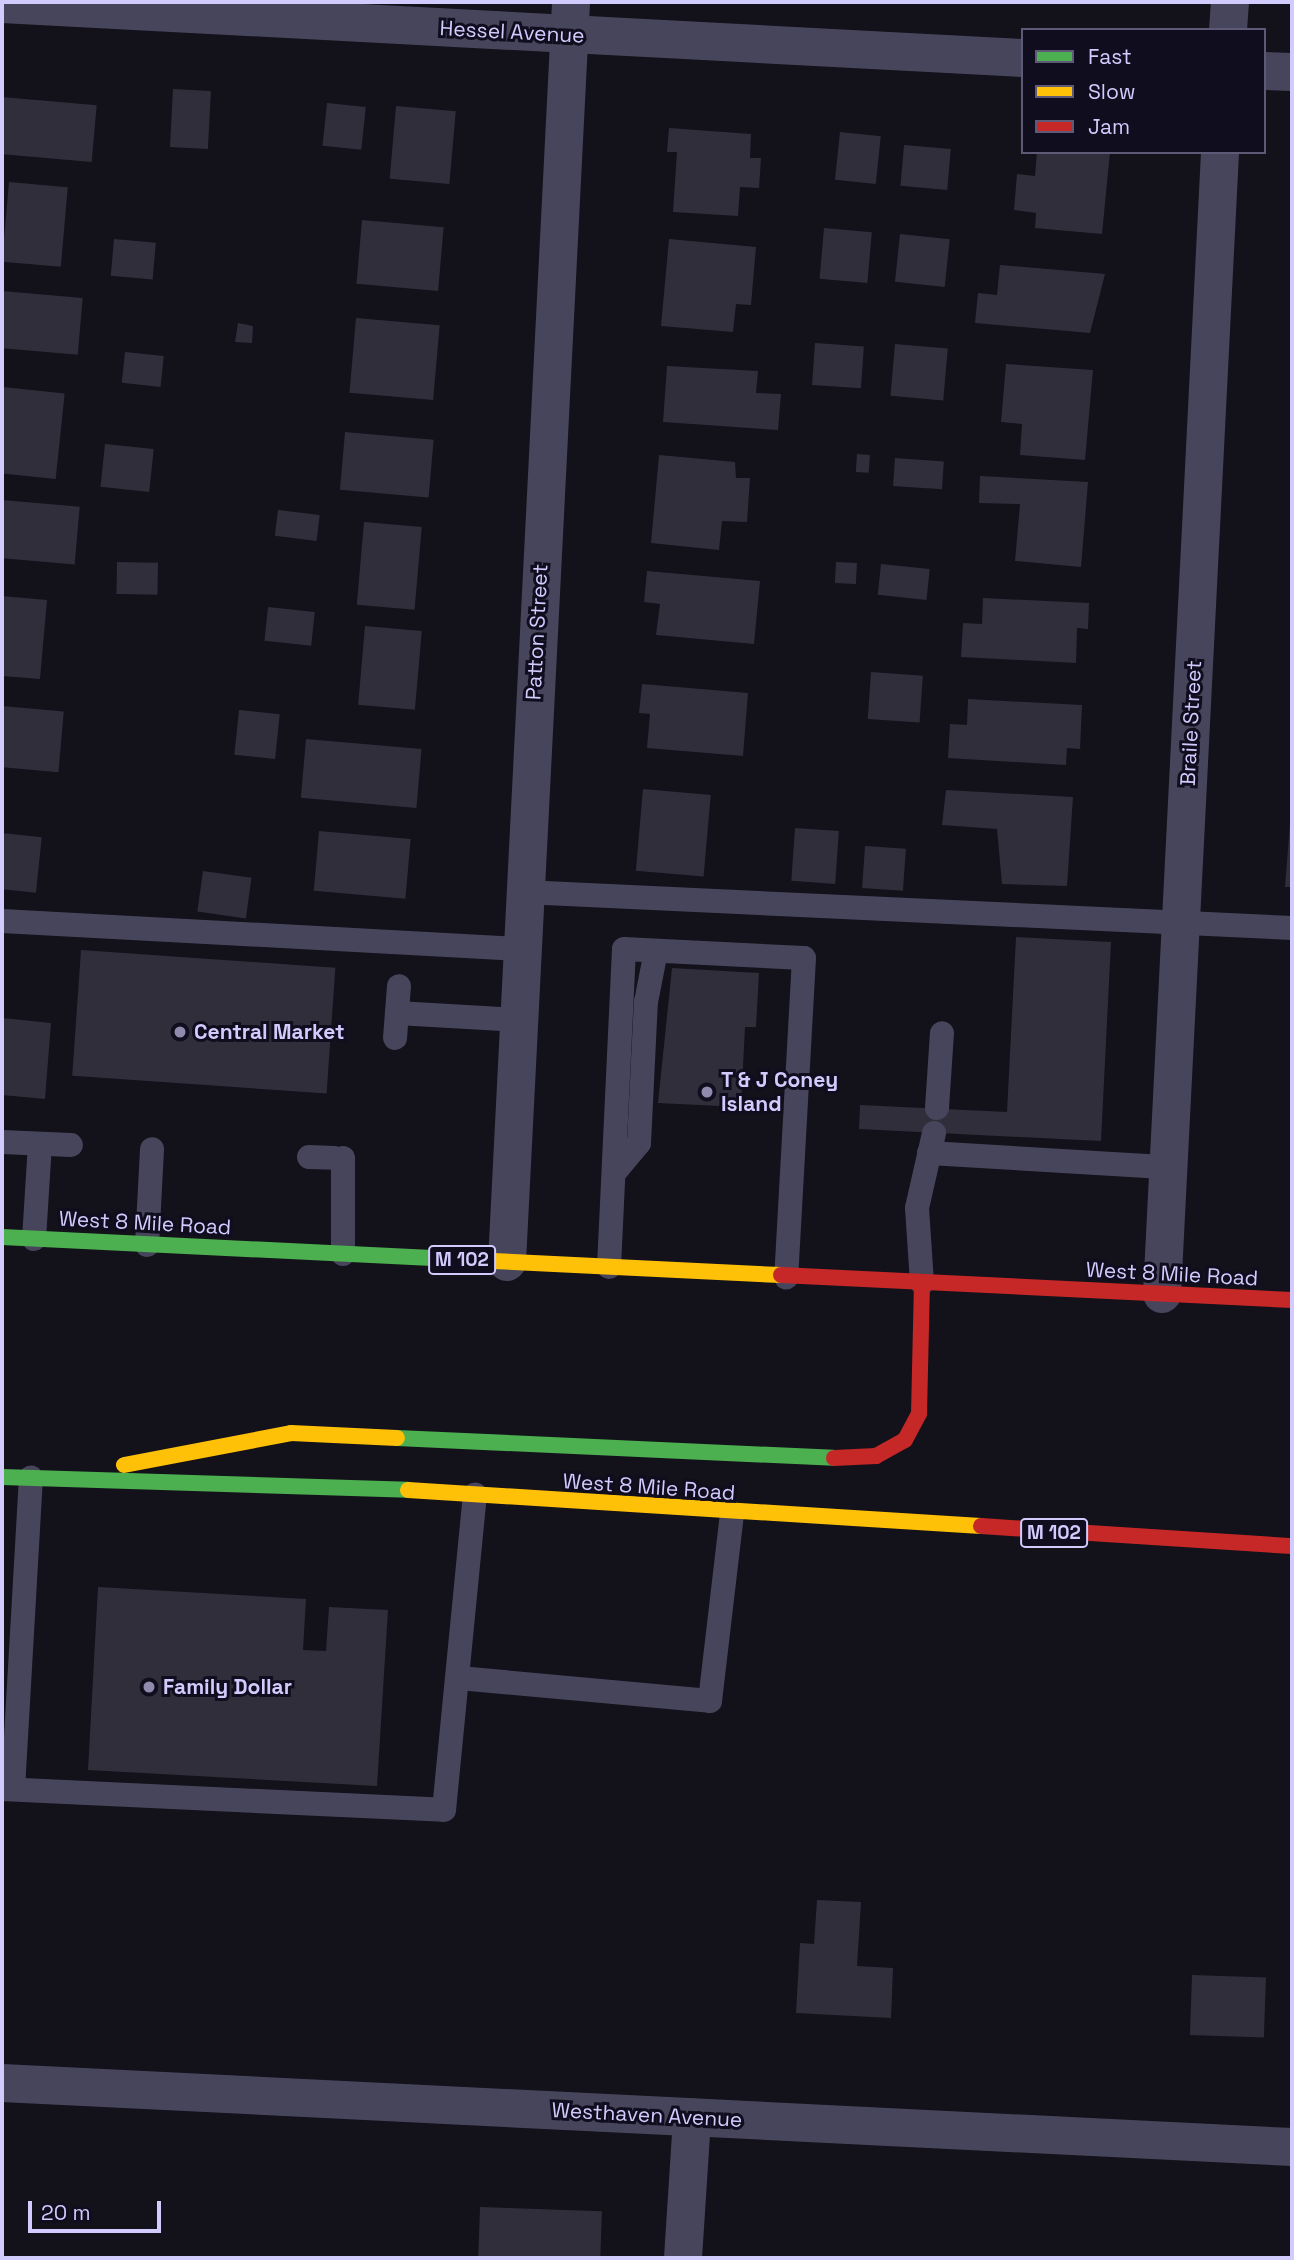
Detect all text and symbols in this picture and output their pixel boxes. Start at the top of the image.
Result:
street label: Hessel Avenue [439,16,585,48]
legend [1021,28,1266,154]
text: Fast [1088,43,1132,70]
text: Slow [1088,78,1136,105]
text: Jam [1088,113,1130,140]
street label: Patton Street [521,563,553,701]
street label: Braile Street [1175,660,1207,786]
place label: Central Market [194,1019,345,1045]
marker: Central Market [172,1024,188,1040]
place label: T & J Coney Island [721,1067,839,1117]
marker: T & J Coney Island [699,1084,715,1100]
street label: West 8 Mile Road [58,1206,232,1240]
road number: M 102 [427,1244,497,1276]
street label: West 8 Mile Road [1085,1257,1259,1291]
street label: West 8 Mile Road [562,1468,736,1506]
road number: M 102 [1019,1518,1089,1548]
place label: Family Dollar [163,1674,292,1700]
marker: Family Dollar [141,1679,157,1695]
street label: Westhaven Avenue [551,2097,743,2133]
scale bar [32,2186,164,2230]
text: 20 m [41,2199,91,2226]

